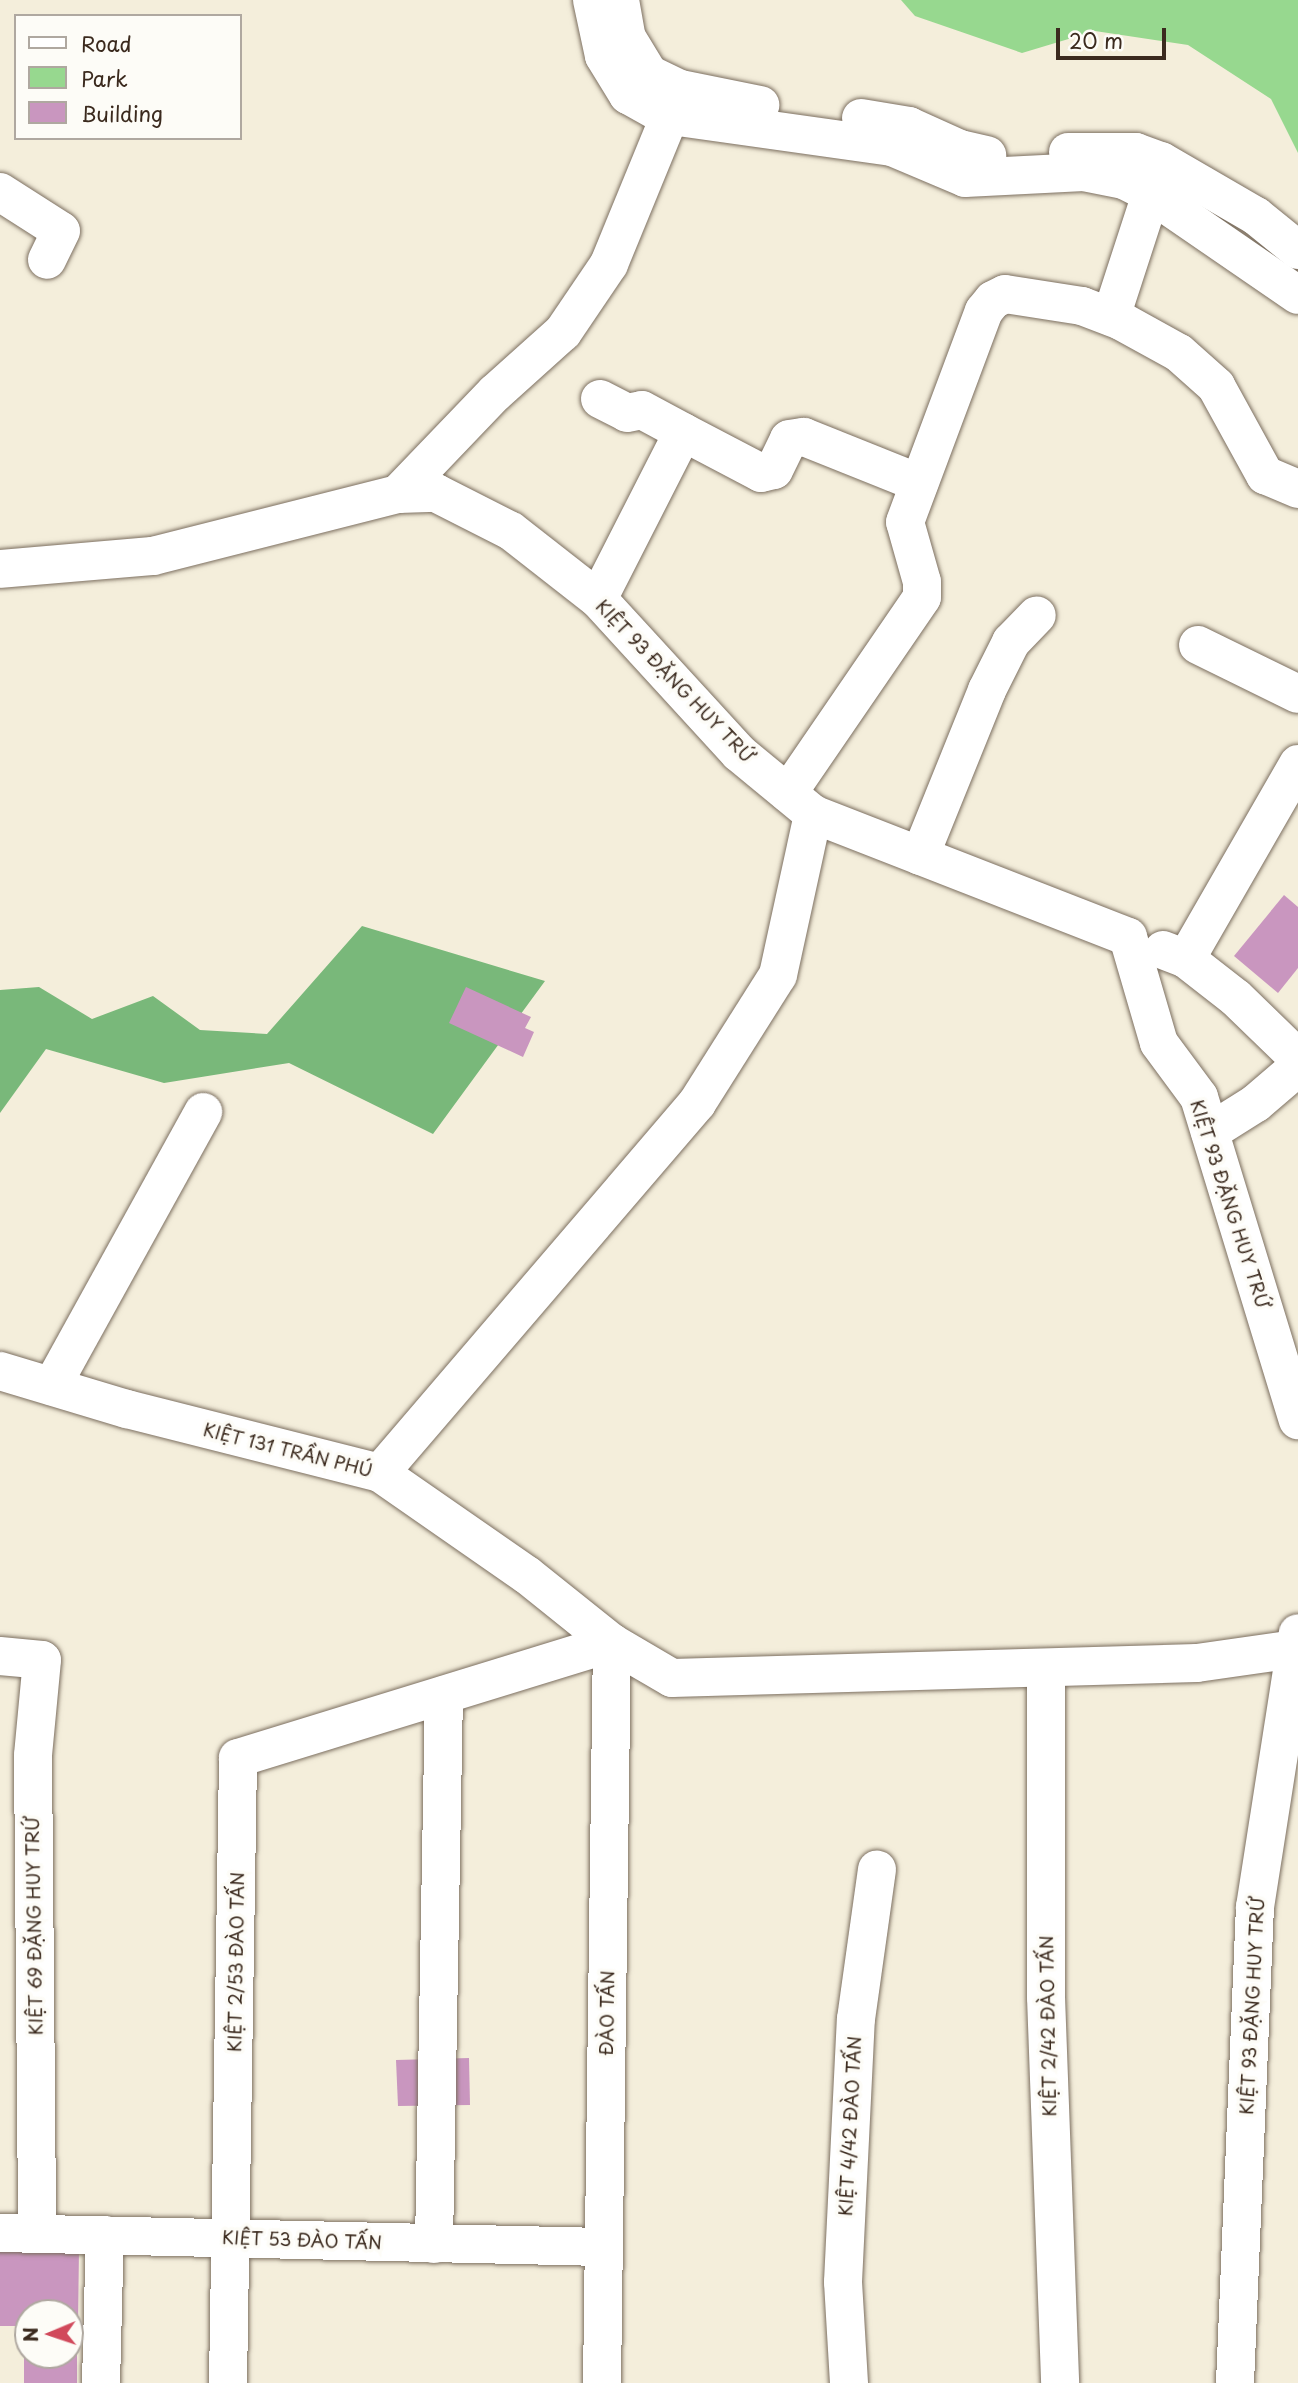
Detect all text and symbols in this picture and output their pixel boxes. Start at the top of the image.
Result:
legend [14,14,242,140]
scale bar [1060,14,1170,58]
text: 20 m [1069,24,1123,56]
text: Road [81,27,132,59]
text: Park [81,62,128,94]
text: Building [81,97,163,129]
street label: KIỆT 93 ĐẶNG HUY TRỨ [590,594,760,768]
street label: KIỆT 93 ĐẶNG HUY TRỨ [1185,1095,1275,1313]
street label: KIỆT 131 TRẦN PHÚ [199,1418,377,1482]
street label: KIỆT 69 ĐẶNG HUY TRỨ [21,1814,47,2038]
street label: KIỆT 2/53 ĐÀO TẤN [224,1871,248,2053]
street label: KIỆT 93 ĐẶNG HUY TRỨ [1235,1894,1269,2118]
street label: KIỆT 2/42 ĐÀO TẤN [1036,1935,1060,2117]
street label: ĐÀO TẤN [595,1970,619,2056]
street label: KIỆT 4/42 ĐÀO TẤN [834,2035,866,2217]
street label: KIỆT 53 ĐÀO TẤN [221,2226,383,2254]
north arrow [14,2299,84,2369]
text: N [16,2327,44,2343]

